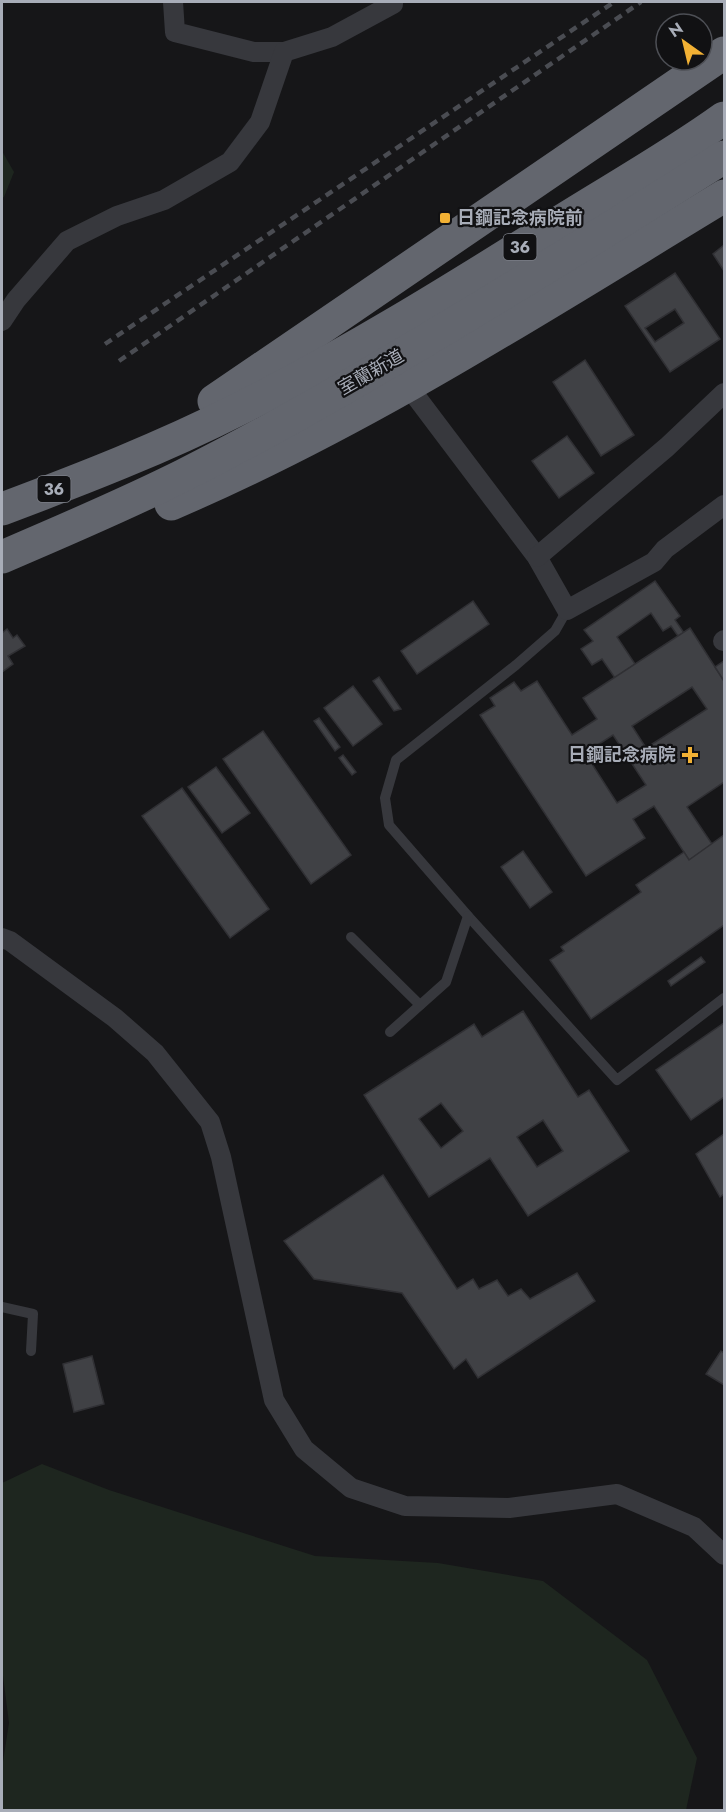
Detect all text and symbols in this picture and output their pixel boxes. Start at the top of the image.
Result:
north arrow [654,12,714,72]
text: N [664,17,688,43]
place label: 日鋼記念病院前 [457,205,583,231]
marker: 日鋼記念病院前 [438,211,452,225]
road number: 36 [504,234,536,260]
street label: 室蘭新道 [333,343,409,401]
road number: 36 [38,476,70,502]
place label: 日鋼記念病院 [568,742,676,768]
marker: 日鋼記念病院 [681,746,699,764]

